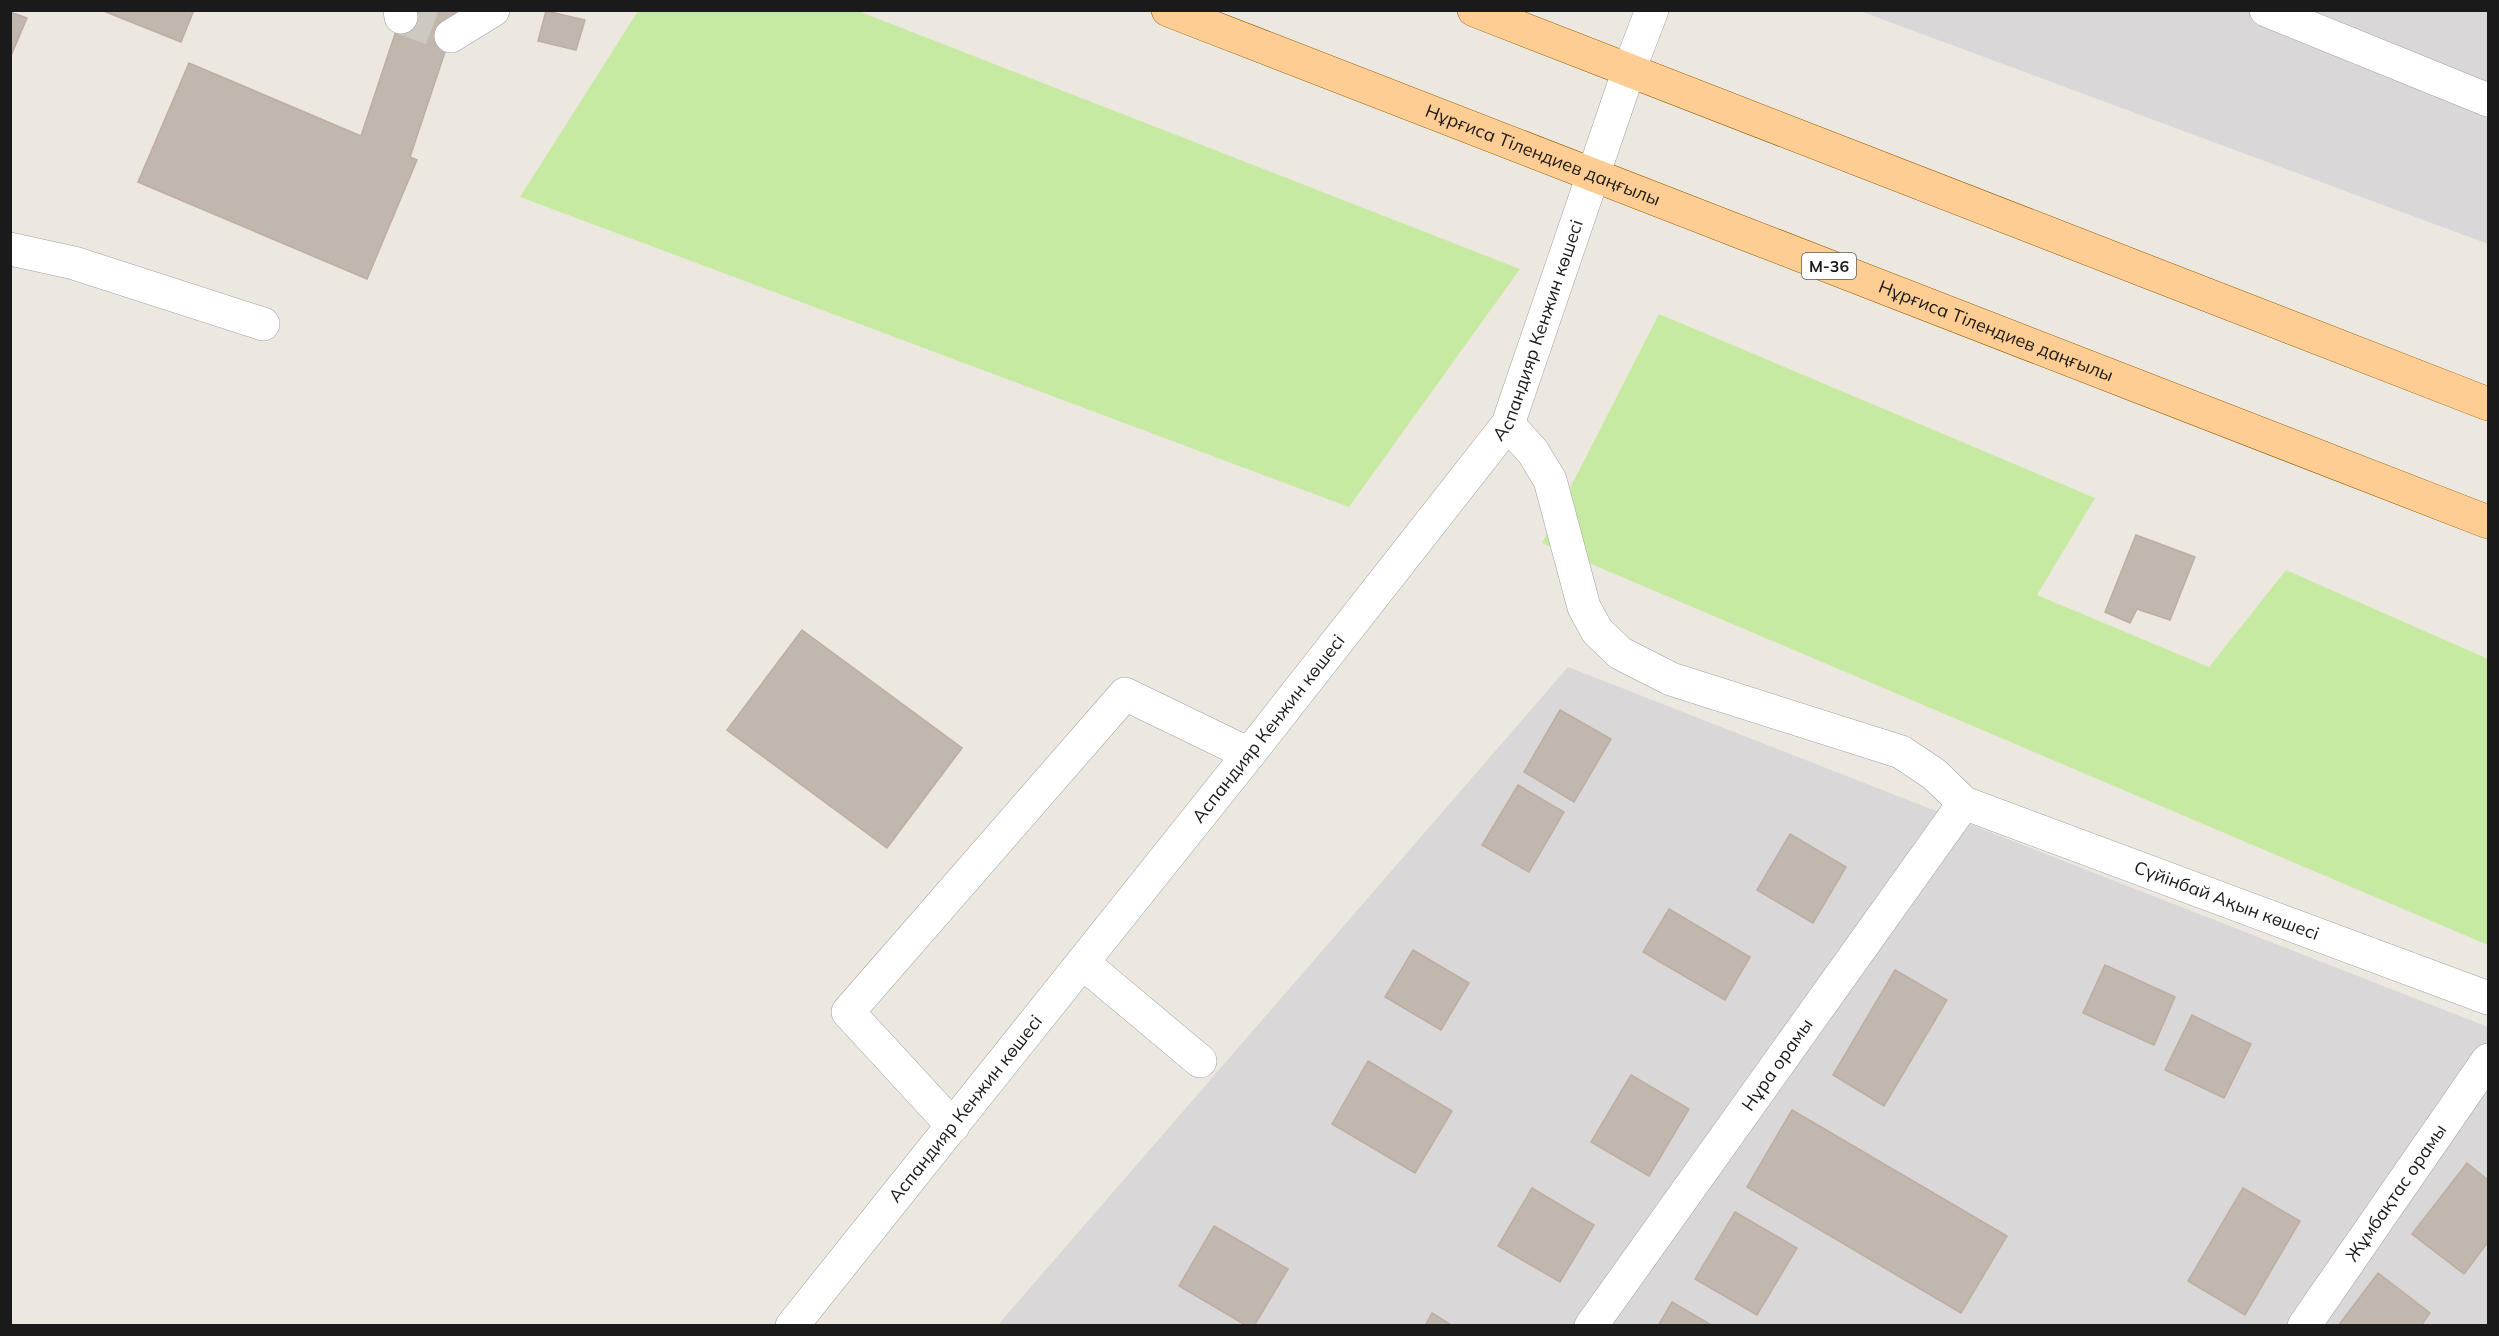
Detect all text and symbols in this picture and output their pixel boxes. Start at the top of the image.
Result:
street label: Нұрғиса Тілендиев даңғылы [1422,99,1664,211]
street label: Аспандияр Кенжин көшесі [1487,216,1588,445]
road number: M-36 [1802,253,1856,279]
street label: Нұрғиса Тілендиев даңғылы [1875,275,2117,387]
street label: Аспандияр Кенжин көшесі [1187,630,1349,827]
street label: Сүйінбай Ақын көшесі [2131,855,2322,945]
street label: Аспандияр Кенжин көшесі [883,1010,1047,1207]
street label: Нұра орамы [1736,1014,1818,1115]
street label: Жұмбақтас орамы [2340,1119,2451,1266]

